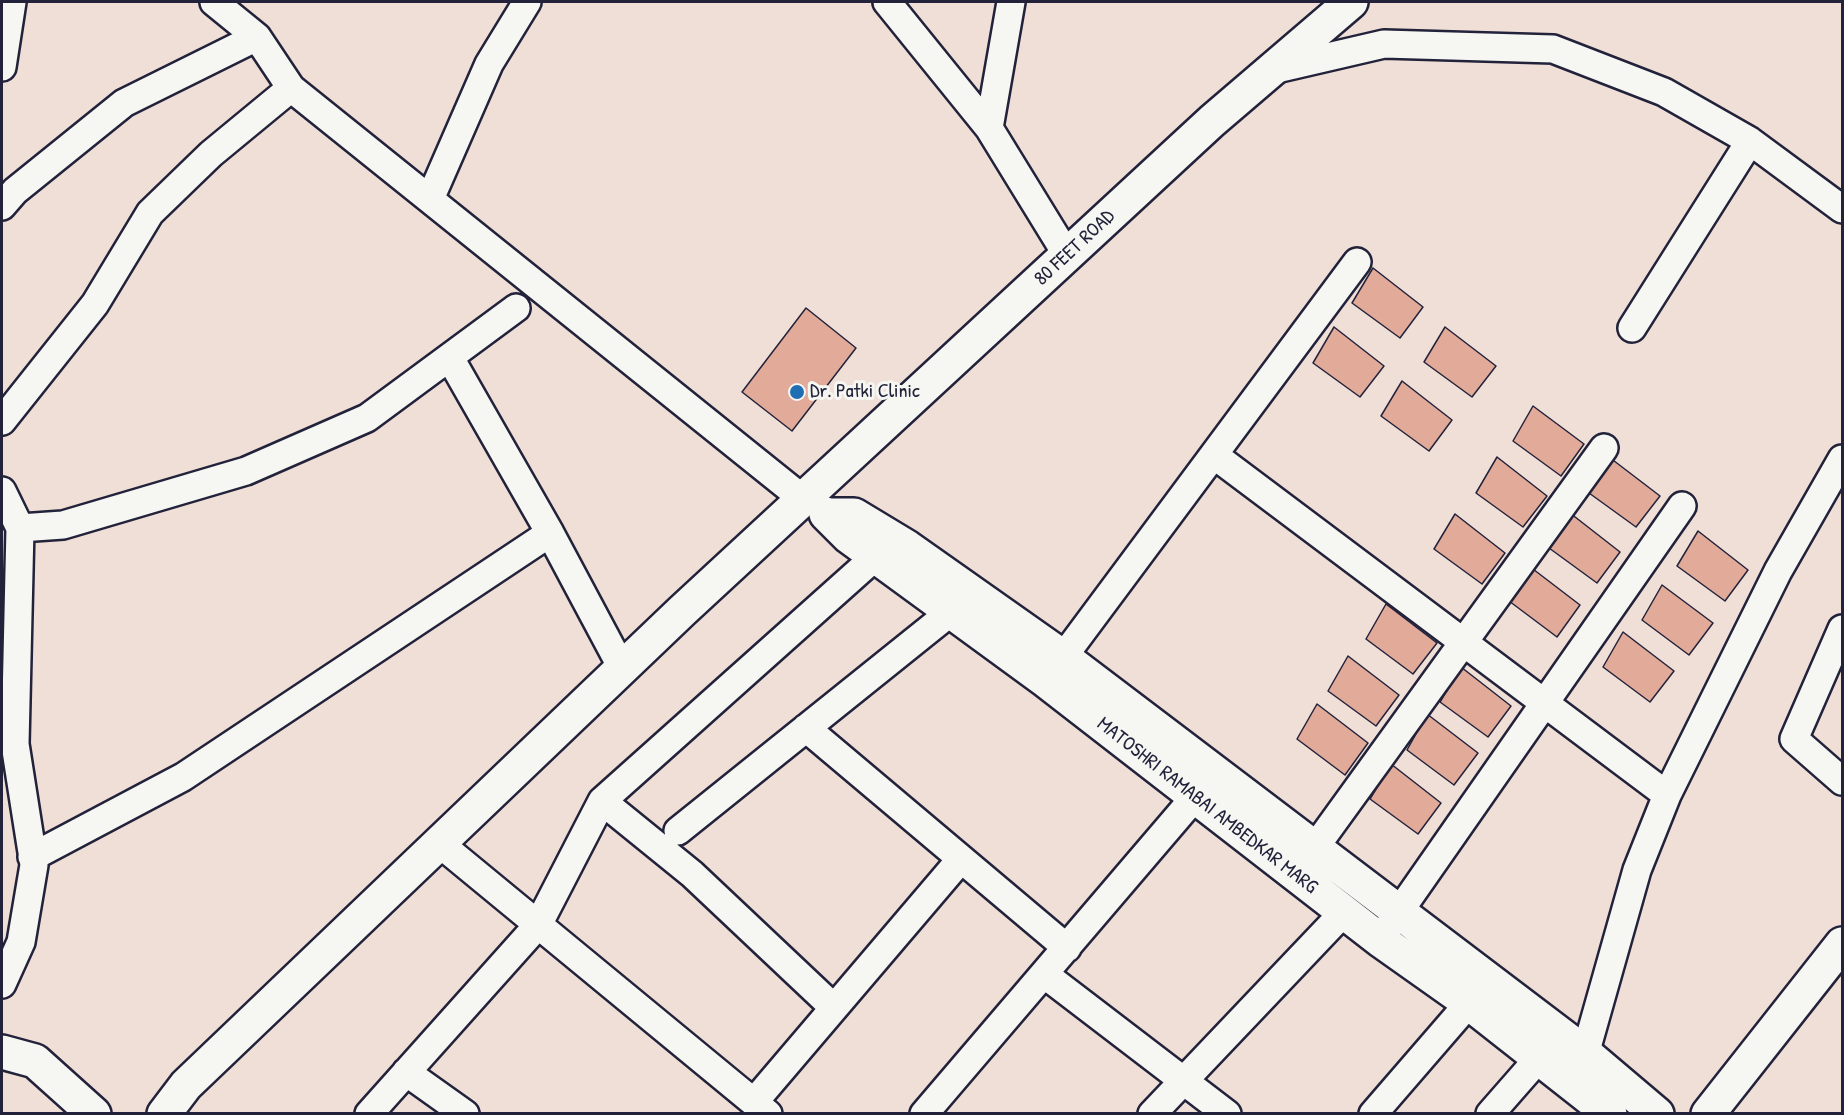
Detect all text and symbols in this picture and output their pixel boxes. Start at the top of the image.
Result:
street label: 80 FEET ROAD [1030,205,1120,291]
place label: Dr. Patki Clinic [810,380,920,404]
marker: Dr. Patki Clinic [788,383,806,401]
street label: MATOSHRI RAMABAI AMBEDKAR MARG [1092,712,1322,900]

